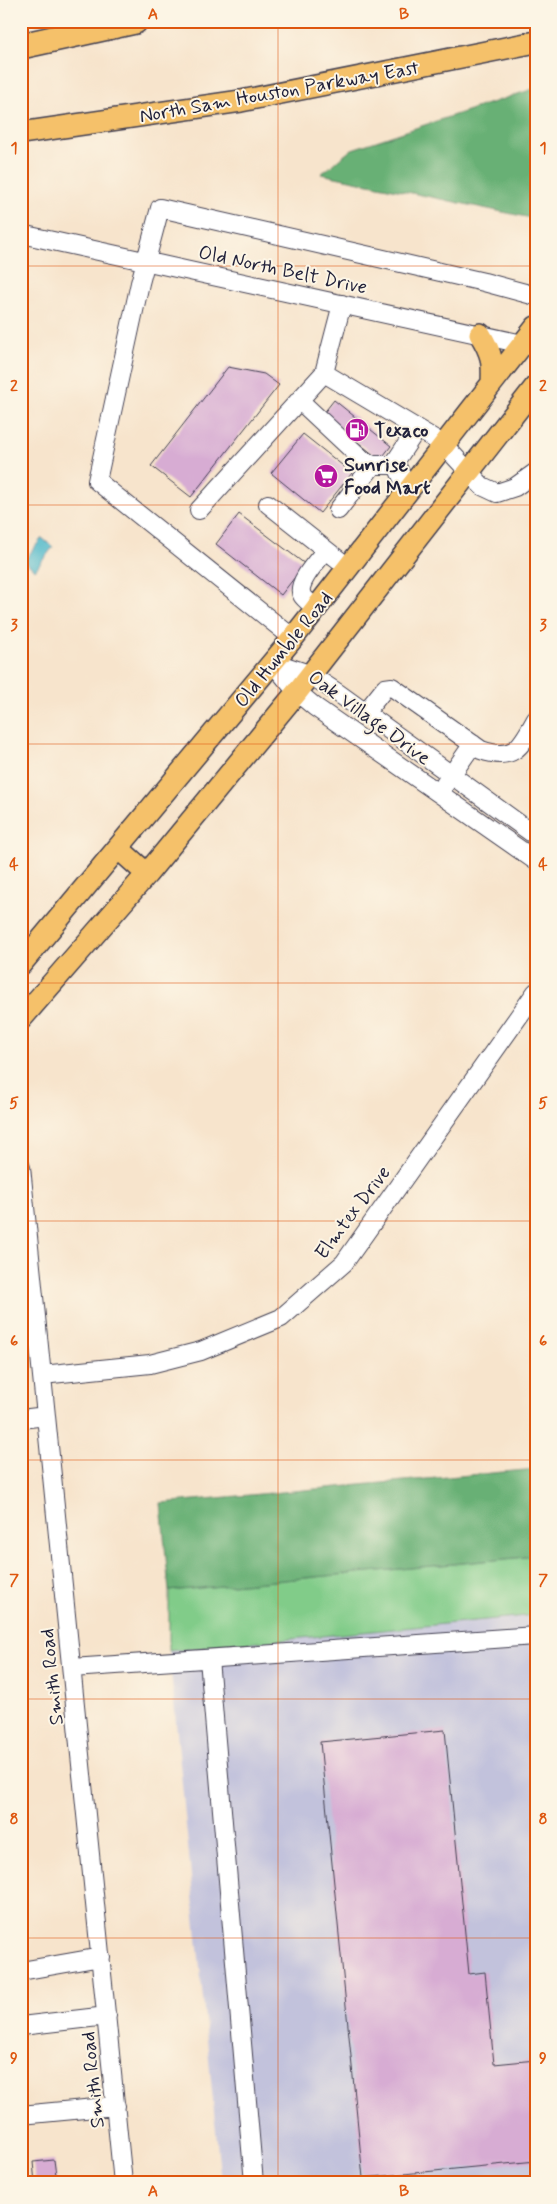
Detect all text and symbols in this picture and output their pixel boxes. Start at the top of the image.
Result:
text: A [148,4,158,25]
text: B [399,4,409,25]
street label: North Sam Houston Parkway East [138,55,421,130]
text: 1 [10,138,18,159]
text: 1 [539,138,547,159]
street label: Old North Belt Drive [196,239,369,302]
text: 2 [10,376,18,397]
text: 2 [539,376,547,397]
fuel station icon: Texaco [344,417,370,443]
place label: Texaco [374,418,428,445]
place label: Sunrise Food Mart [344,452,431,502]
supermarket icon: Sunrise Food Mart [313,463,339,489]
street label: Old Humble Road [229,586,339,714]
text: 3 [10,615,18,636]
text: 3 [539,615,547,636]
street label: Oak Village Drive [301,664,436,774]
text: 4 [9,854,19,875]
text: 4 [538,854,548,875]
text: 5 [9,1093,19,1114]
text: 5 [538,1093,548,1114]
street label: Elmtex Drive [309,1161,397,1265]
text: 6 [10,1331,18,1352]
text: 6 [539,1331,547,1352]
text: 7 [9,1570,19,1591]
text: 7 [538,1570,548,1591]
street label: Smith Road [34,1627,71,1726]
text: 8 [9,1809,19,1830]
text: 8 [538,1809,548,1830]
street label: Smith Road [75,2030,112,2129]
text: 9 [10,2048,18,2069]
text: 9 [539,2048,547,2069]
text: A [148,2181,158,2202]
text: B [399,2181,409,2202]

